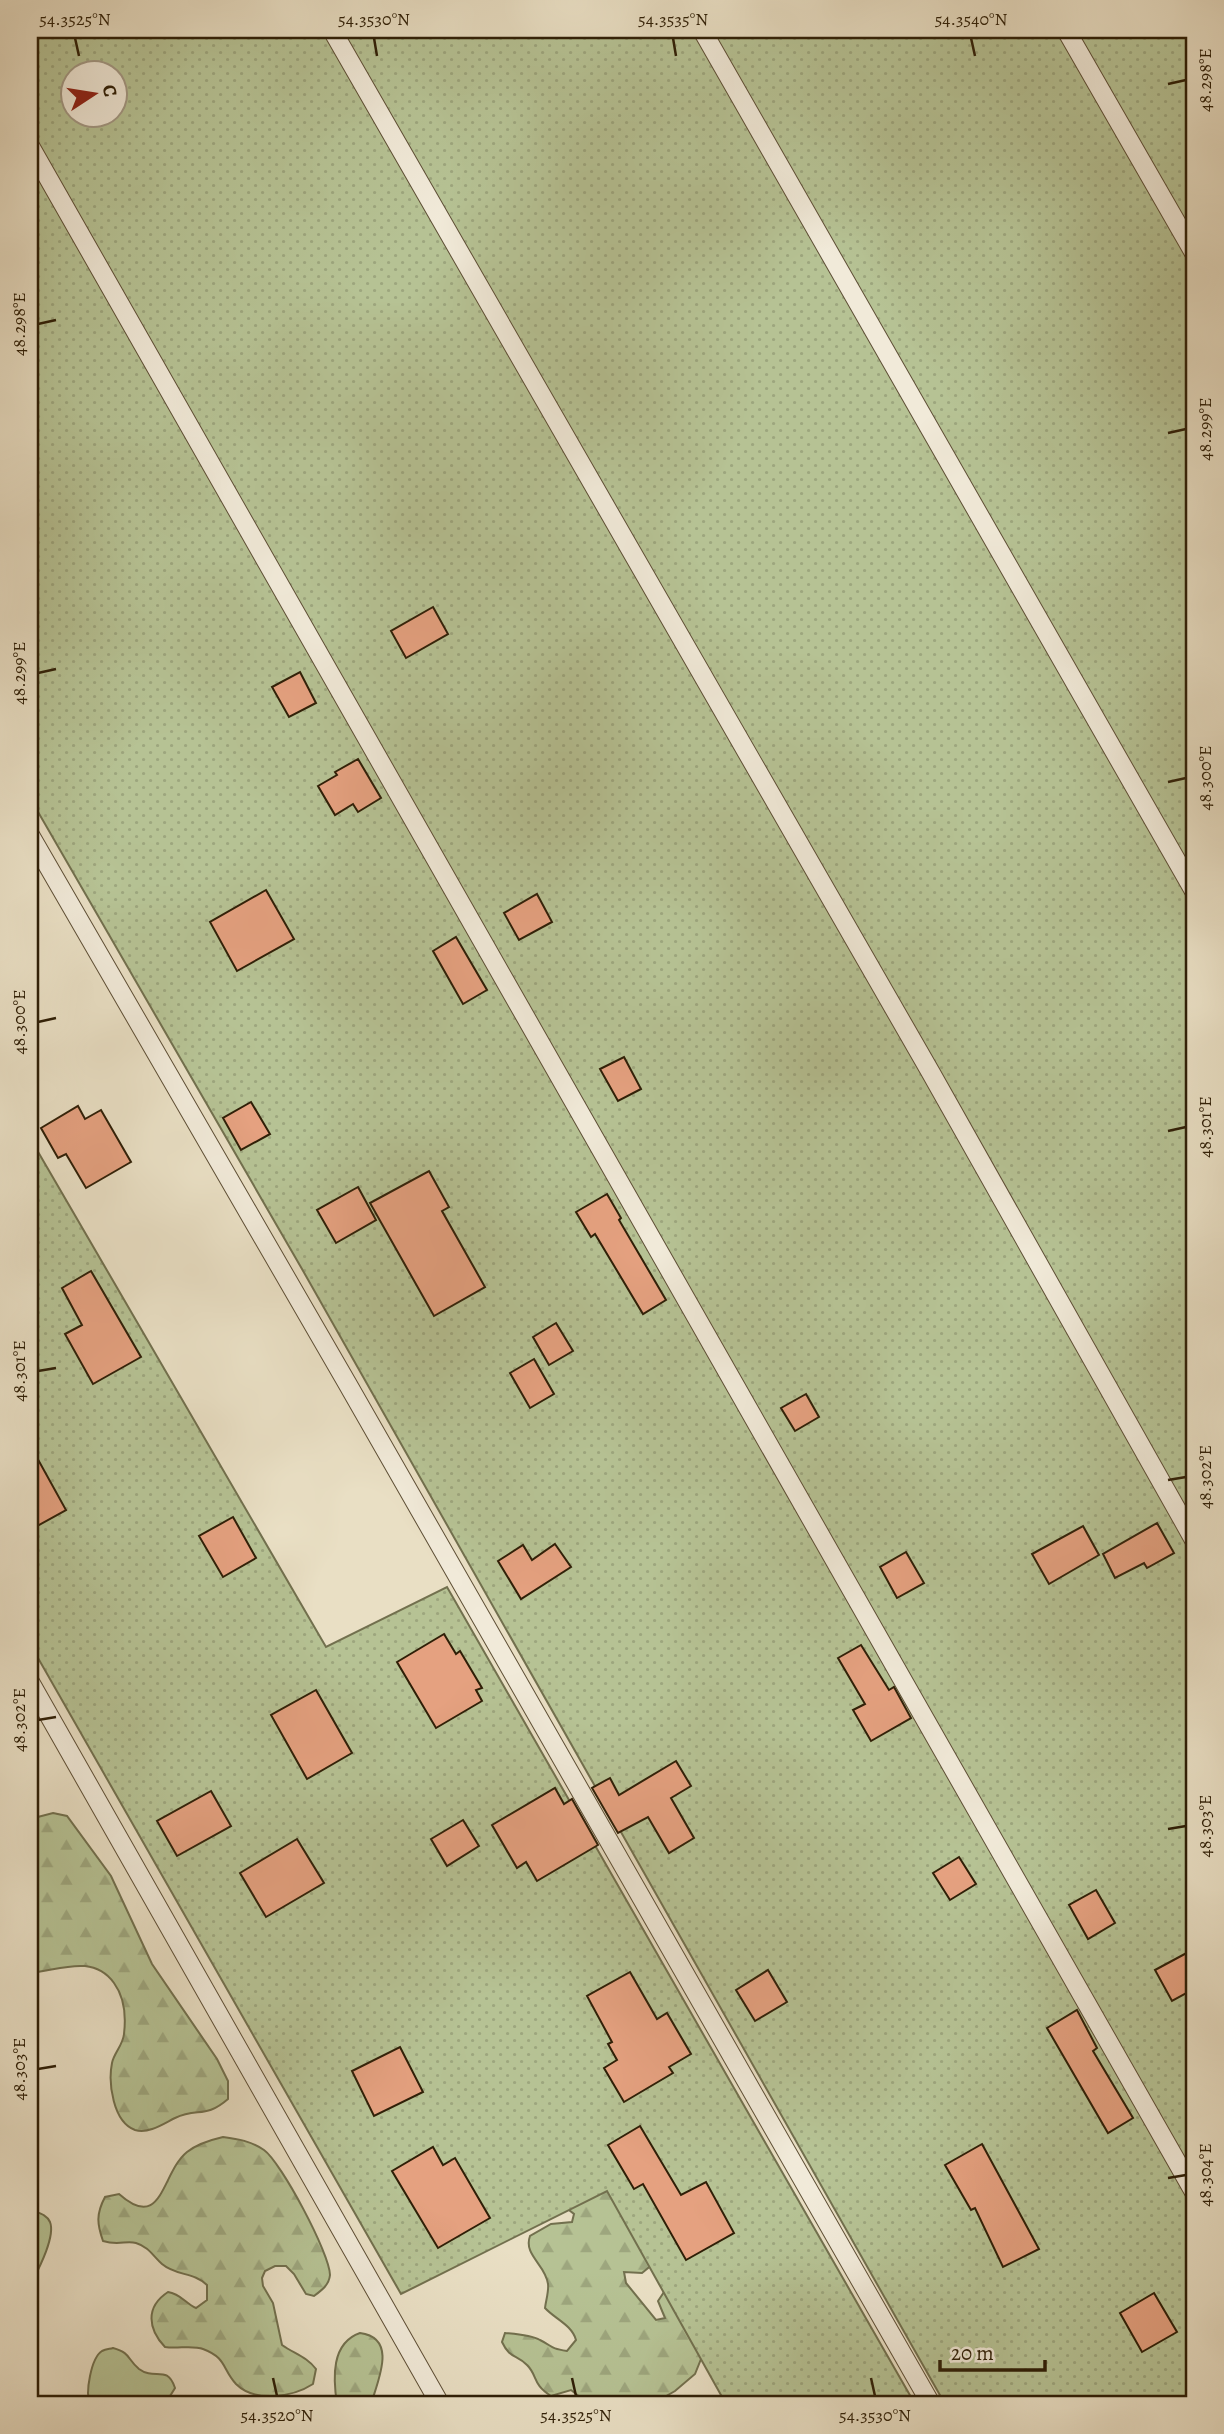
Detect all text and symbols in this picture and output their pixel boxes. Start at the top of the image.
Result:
text: 54.3525°N [39,7,111,31]
text: 54.3530°N [338,7,410,31]
text: 54.3535°N [638,7,708,31]
text: 54.3540°N [935,7,1007,31]
text: 48.298°E [1193,48,1217,112]
north arrow [60,60,130,130]
text: С [96,82,124,99]
text: 48.298°E [7,292,31,356]
text: 48.299°E [1193,397,1217,461]
text: 48.299°E [7,641,31,705]
text: 48.300°E [1193,745,1217,811]
text: 48.300°E [7,989,31,1055]
text: 48.301°E [1193,1096,1217,1158]
text: 48.301°E [7,1340,31,1402]
text: 48.302°E [1193,1445,1217,1509]
text: 48.302°E [7,1688,31,1752]
text: 48.303°E [1193,1794,1217,1858]
text: 48.303°E [7,2037,31,2101]
text: 48.304°E [1193,2143,1217,2207]
scale bar [940,2329,1046,2373]
text: 20 m [951,2339,994,2367]
text: 54.3520°N [240,2403,314,2427]
text: 54.3525°N [540,2403,612,2427]
text: 54.3530°N [839,2403,911,2427]

